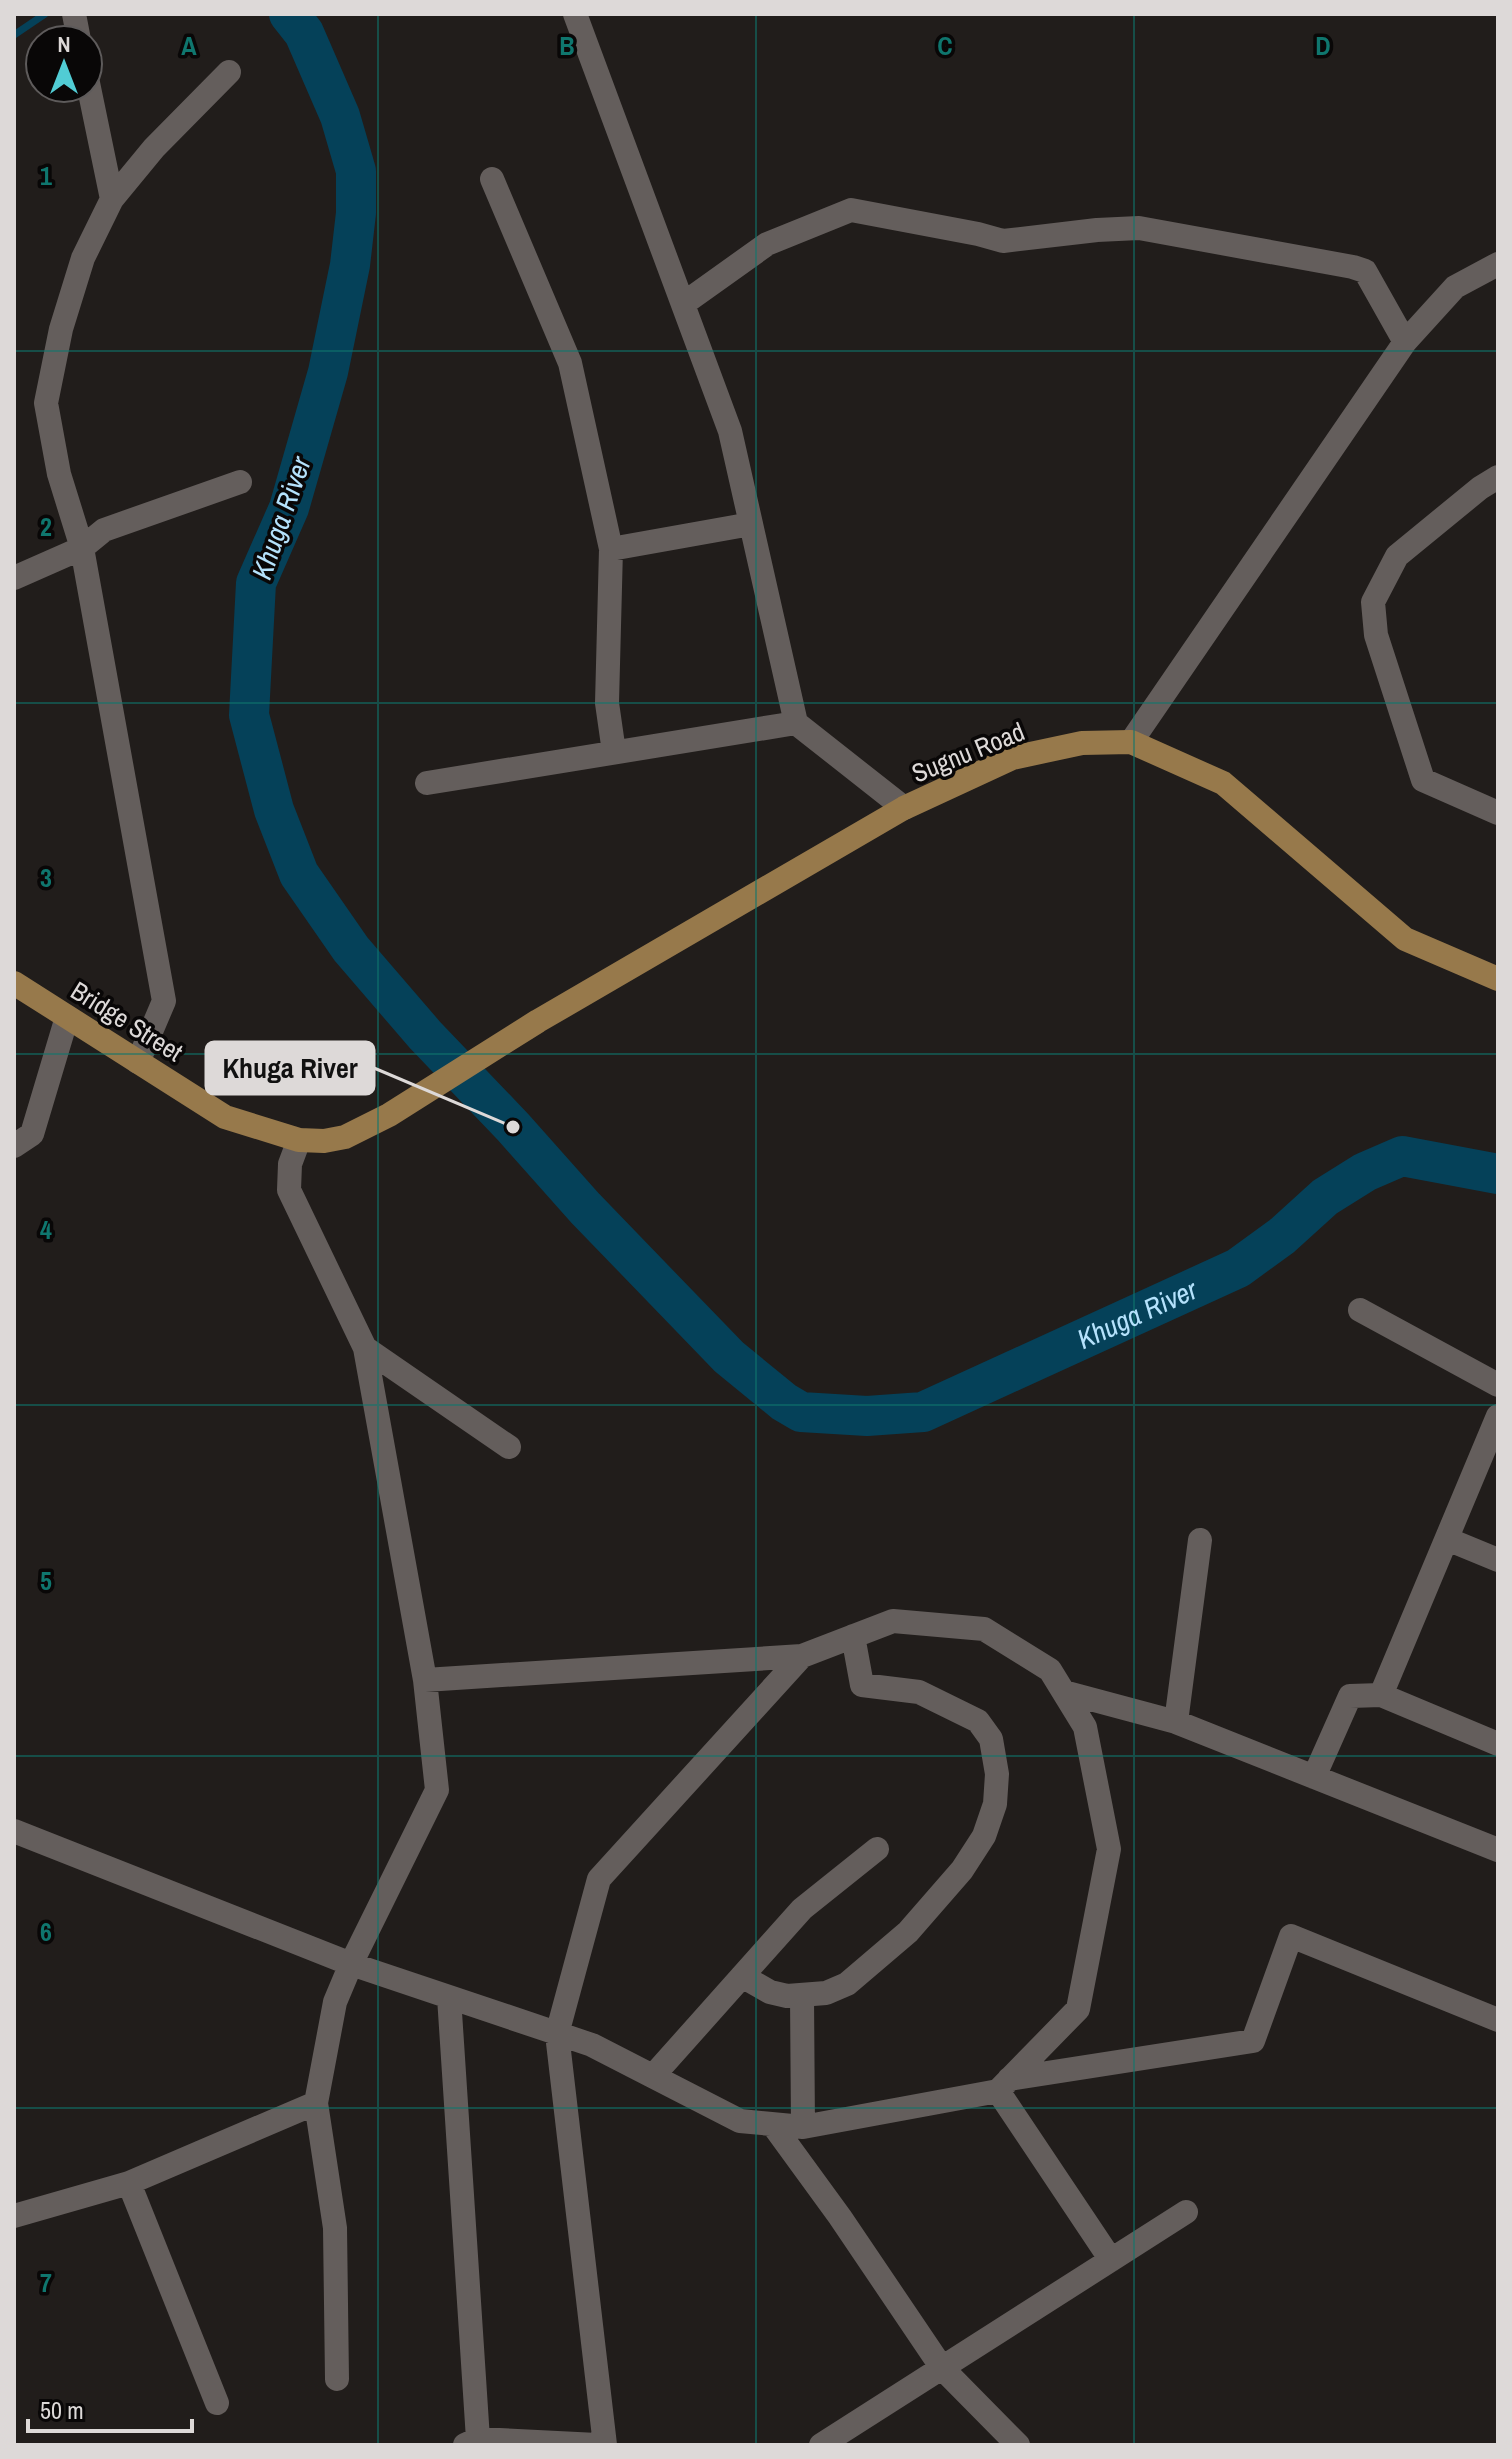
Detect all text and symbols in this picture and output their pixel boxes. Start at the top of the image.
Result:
north arrow [24,24,104,104]
text: A [181,28,197,63]
text: B [559,28,575,63]
text: C [937,28,953,63]
text: D [1315,28,1331,63]
text: N [57,29,71,59]
text: 1 [40,158,52,193]
water label: Khuga River [242,450,320,585]
text: 2 [40,509,52,544]
street label: Sugnu Road [906,714,1030,790]
text: 3 [40,860,52,895]
street label: Bridge Street [64,973,190,1069]
callout: Khuga River [206,1042,374,1094]
text: Khuga River [222,1049,358,1087]
text: 4 [40,1212,52,1247]
water label: Khuga River [1071,1270,1204,1358]
text: 5 [40,1563,52,1598]
text: 6 [40,1914,52,1949]
text: 7 [40,2265,52,2300]
scale bar [28,2383,192,2433]
text: 50 m [40,2394,84,2426]

